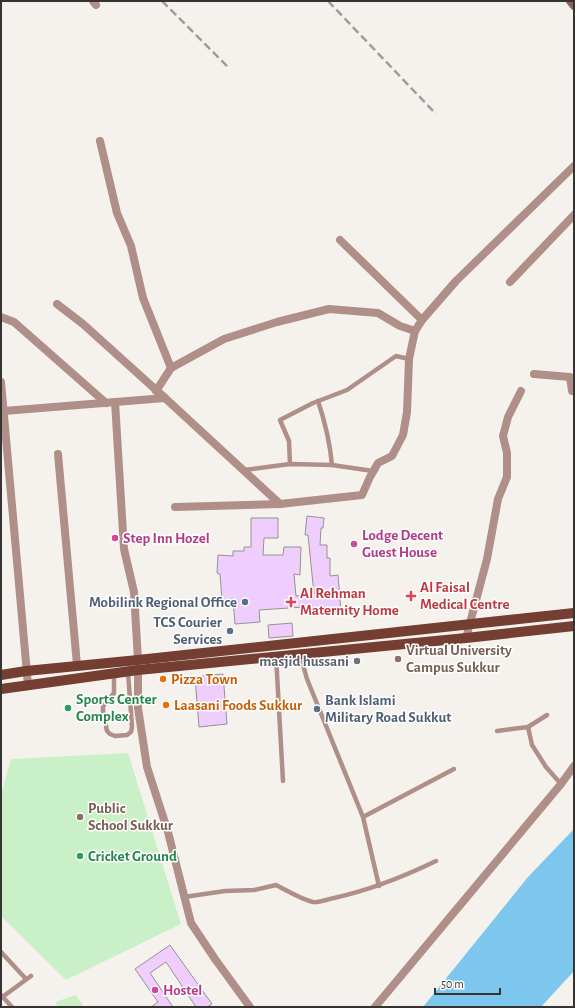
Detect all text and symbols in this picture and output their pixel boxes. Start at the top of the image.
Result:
place label: Lodge Decent Guest House [362,528,443,560]
place label: Step Inn Hozel [123,531,210,546]
marker: Step Inn Hozel [110,533,120,543]
marker: Lodge Decent Guest House [349,539,359,549]
place label: Al Faisal Medical Centre [420,580,510,612]
place label: Al Rehman Maternity Home [300,586,399,618]
marker: Al Faisal Medical Centre [405,590,417,602]
place label: Mobilink Regional Office [89,595,237,610]
marker: Al Rehman Maternity Home [285,596,297,608]
marker: Mobilink Regional Office [240,597,250,607]
place label: TCS Courier Services [153,615,223,647]
marker: TCS Courier Services [225,626,235,636]
place label: Virtual University Campus Sukkur [406,643,512,675]
place label: masjid hussani [259,654,349,669]
marker: Virtual University Campus Sukkur [393,654,403,664]
marker: masjid hussani [352,656,362,666]
place label: Pizza Town [171,672,238,687]
marker: Pizza Town [158,674,168,684]
place label: Sports Center Complex [76,692,158,724]
place label: Bank Islami Military Road Sukkut [325,693,451,725]
place label: Laasani Foods Sukkur [174,698,303,713]
marker: Laasani Foods Sukkur [161,700,171,710]
marker: Sports Center Complex [63,703,73,713]
marker: Bank Islami Military Road Sukkut [312,704,322,714]
place label: Public School Sukkur [88,801,174,833]
marker: Public School Sukkur [75,812,85,822]
place label: Cricket Ground [88,849,177,864]
marker: Cricket Ground [75,851,85,861]
scale bar [435,970,500,996]
text: 50 m [441,978,464,990]
place label: Hostel [163,983,202,998]
marker: Hostel [150,985,160,995]

